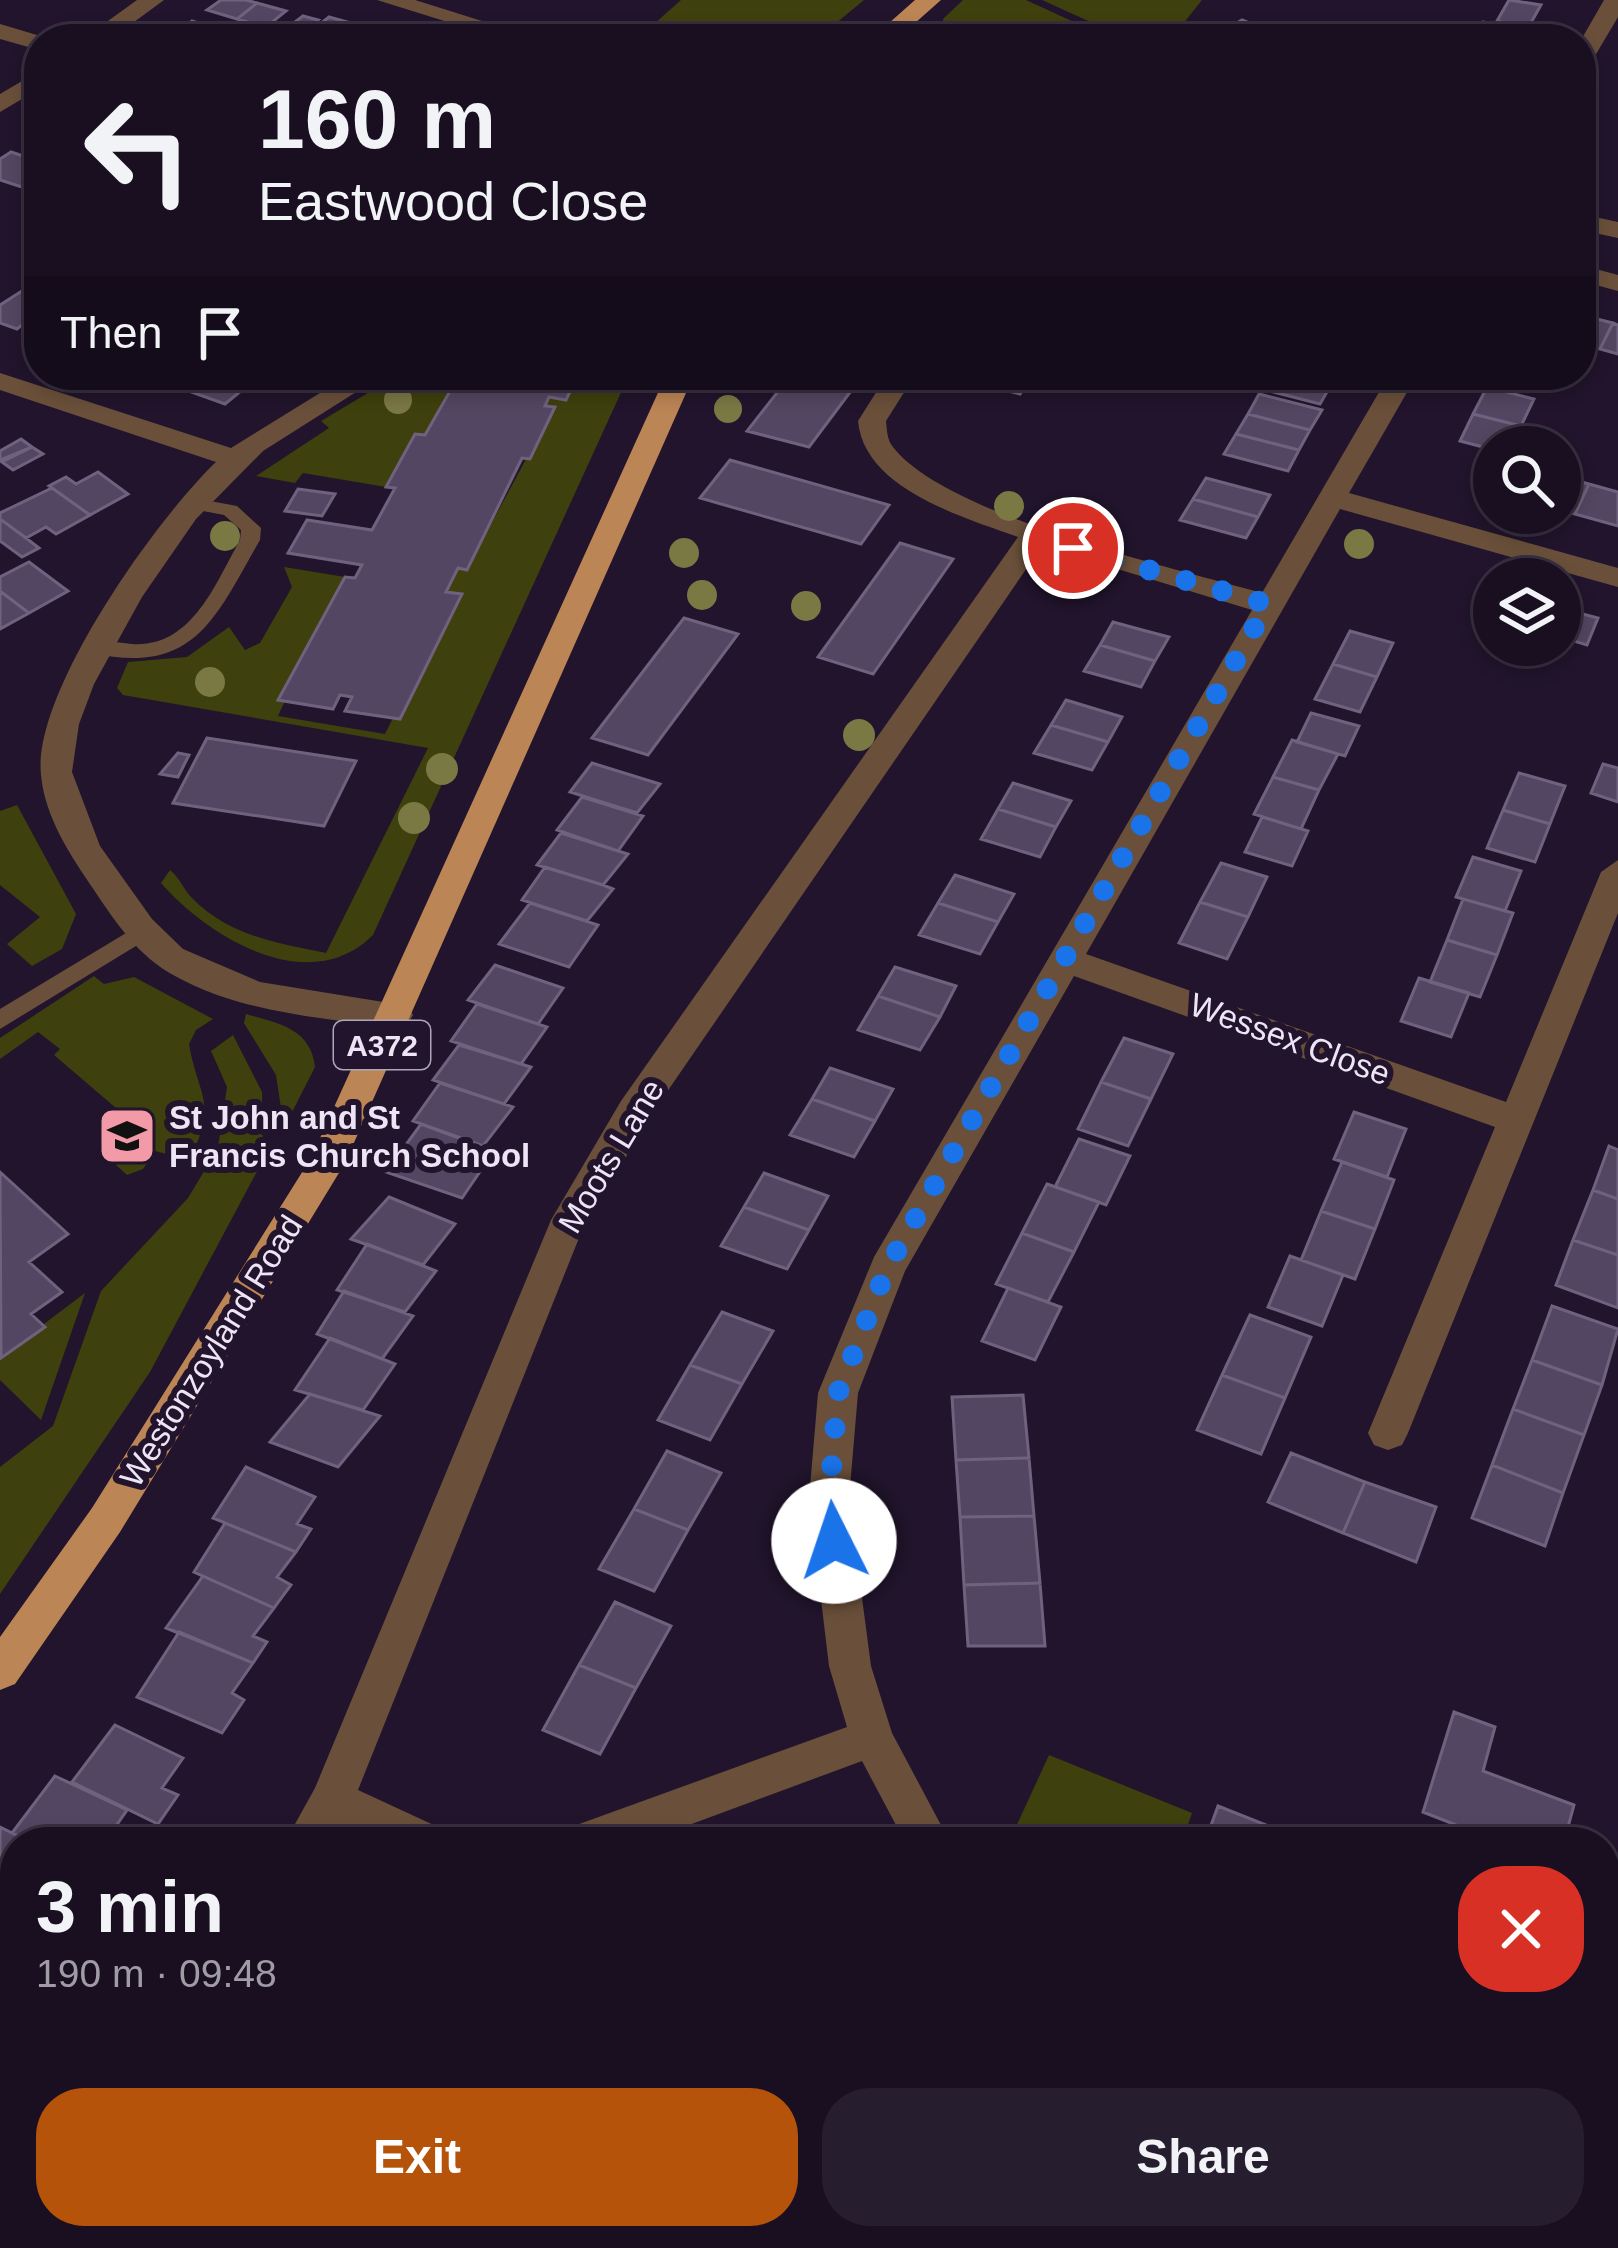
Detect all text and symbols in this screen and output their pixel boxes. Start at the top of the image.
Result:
icon: left [60,72,216,228]
text: 160 m [258,72,496,166]
text: Eastwood Close [258,171,648,231]
icon: arrive [187,300,253,366]
text: Then [60,307,163,358]
map controls [1473,426,1581,666]
button: search [1473,426,1581,534]
pin [1022,497,1124,599]
icon: arrive [1040,515,1106,581]
button: layers [1473,558,1581,666]
street label: Wessex Close [1185,986,1395,1092]
road number: A372 [334,1021,430,1069]
street label: Moots Lane [551,1073,671,1239]
place label: St John and St Francis Church School [169,1099,530,1174]
school or university icon: St John and St Francis Church School [96,1105,158,1167]
street label: Westonzoyland Road [112,1208,310,1494]
position arrow [771,1478,897,1604]
button: close [1458,1866,1584,1992]
text: 3 min [36,1867,224,1947]
text: 190 m · 09:48 [36,1952,277,1995]
button: Exit [36,2088,798,2226]
button: Share [822,2088,1584,2226]

